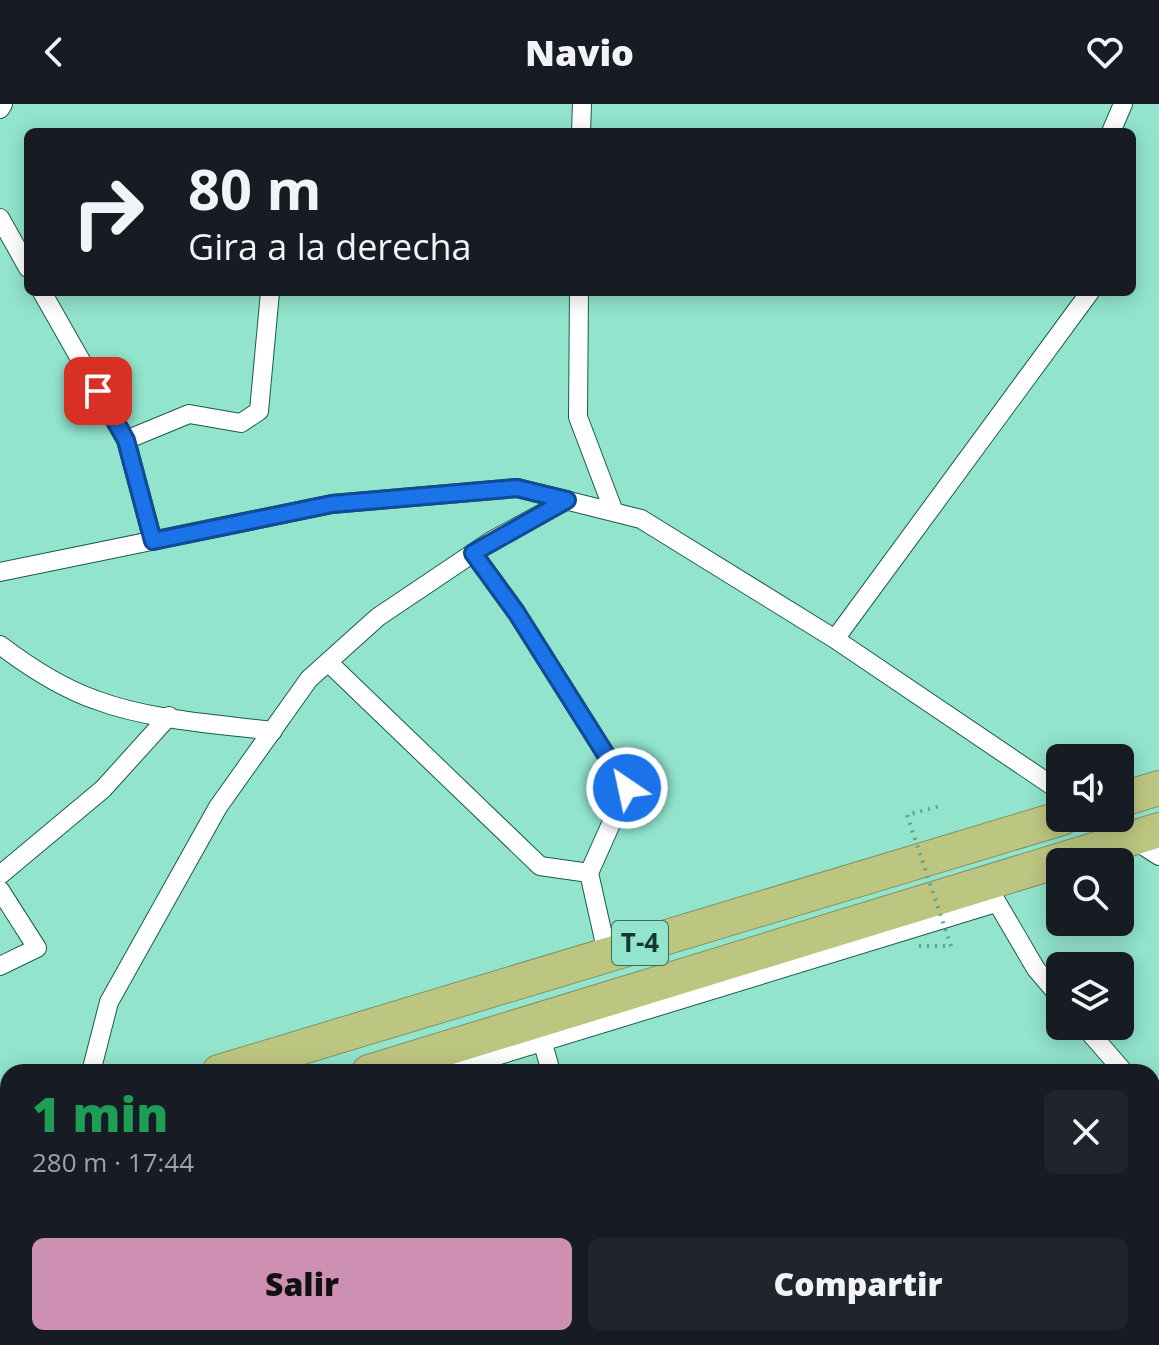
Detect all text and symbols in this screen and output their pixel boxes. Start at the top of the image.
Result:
text: Navio [525,28,634,77]
icon: back [32,30,76,74]
icon: heart [1083,30,1127,74]
text: 80 m [188,150,322,226]
icon: right [56,160,160,264]
text: Gira a la derecha [188,222,472,271]
pin [64,357,132,425]
icon: arrive [76,369,120,413]
map controls [1046,744,1134,1040]
button: sound [1046,744,1134,832]
position arrow [585,746,669,830]
button: search [1046,848,1134,936]
road number: T-4 [612,921,668,965]
button: layers [1046,952,1134,1040]
text: 1 min [32,1081,168,1146]
button: close [1044,1090,1128,1174]
text: 280 m · 17:44 [32,1144,194,1180]
button: Salir [32,1238,572,1330]
button: Compartir [588,1238,1128,1330]

